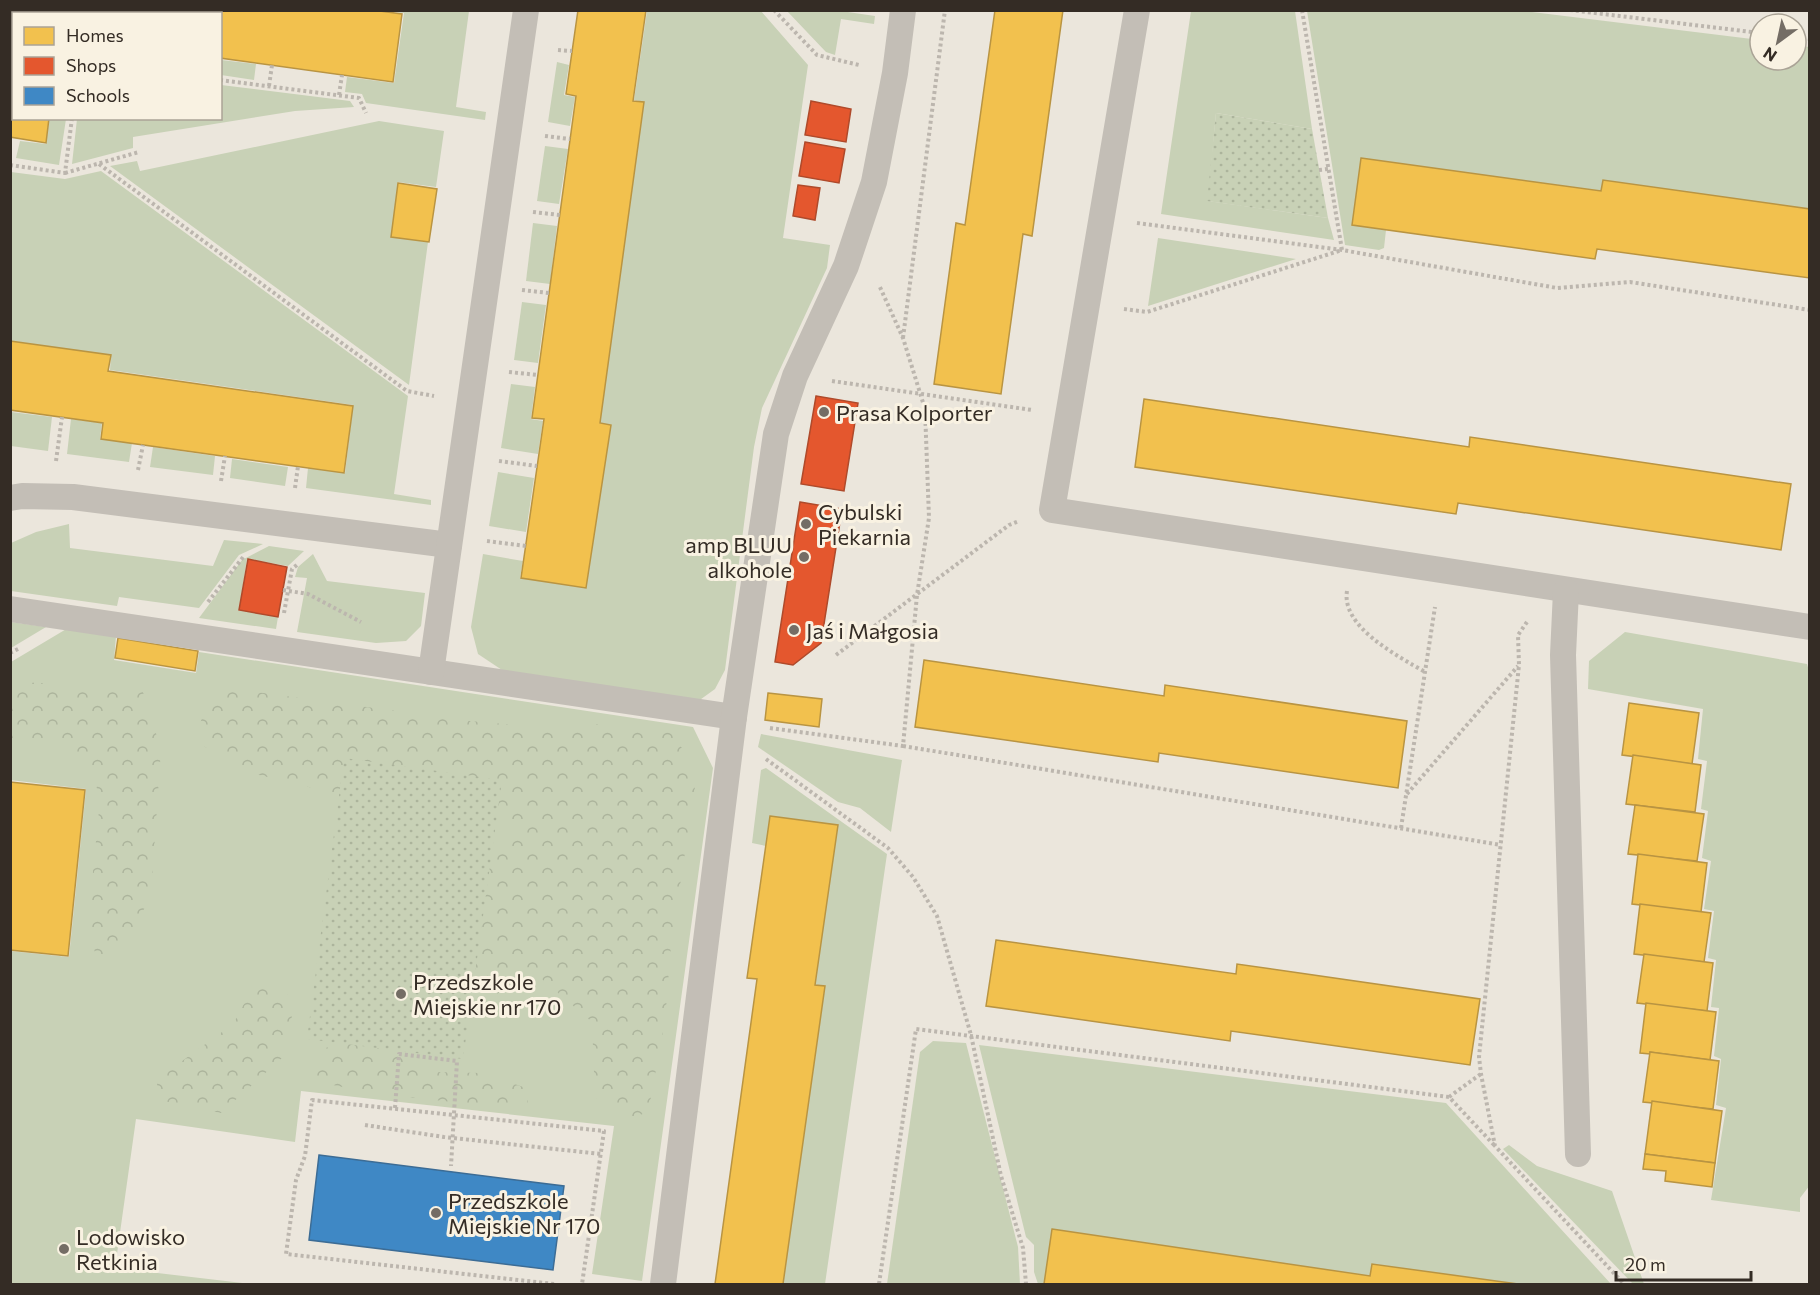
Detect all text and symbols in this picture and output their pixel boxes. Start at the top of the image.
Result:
legend [12,12,222,120]
north arrow [1748,12,1808,72]
text: Homes [66,24,124,46]
text: N [1759,44,1780,66]
text: Shops [66,54,116,76]
text: Schools [66,84,130,106]
place label: Prasa Kolporter [836,399,993,426]
marker: Prasa Kolporter [817,405,831,419]
place label: Cybulski Piekarnia [818,498,911,550]
marker: Cybulski Piekarnia [799,517,813,531]
place label: amp BLUU alkohole [685,531,792,583]
marker: amp BLUU alkohole [797,550,811,564]
place label: Jaś i Małgosia [806,617,939,644]
marker: Jaś i Małgosia [787,623,801,637]
place label: Przedszkole Miejskie nr 170 [413,968,561,1020]
marker: Przedszkole Miejskie nr 170 [394,987,408,1001]
place label: Przedszkole Miejskie Nr 170 [448,1187,600,1239]
marker: Przedszkole Miejskie Nr 170 [429,1206,443,1220]
place label: Lodowisko Retkinia [76,1223,185,1275]
marker: Lodowisko Retkinia [57,1242,71,1256]
scale bar [1616,1244,1751,1282]
text: 20 m [1625,1253,1666,1275]

